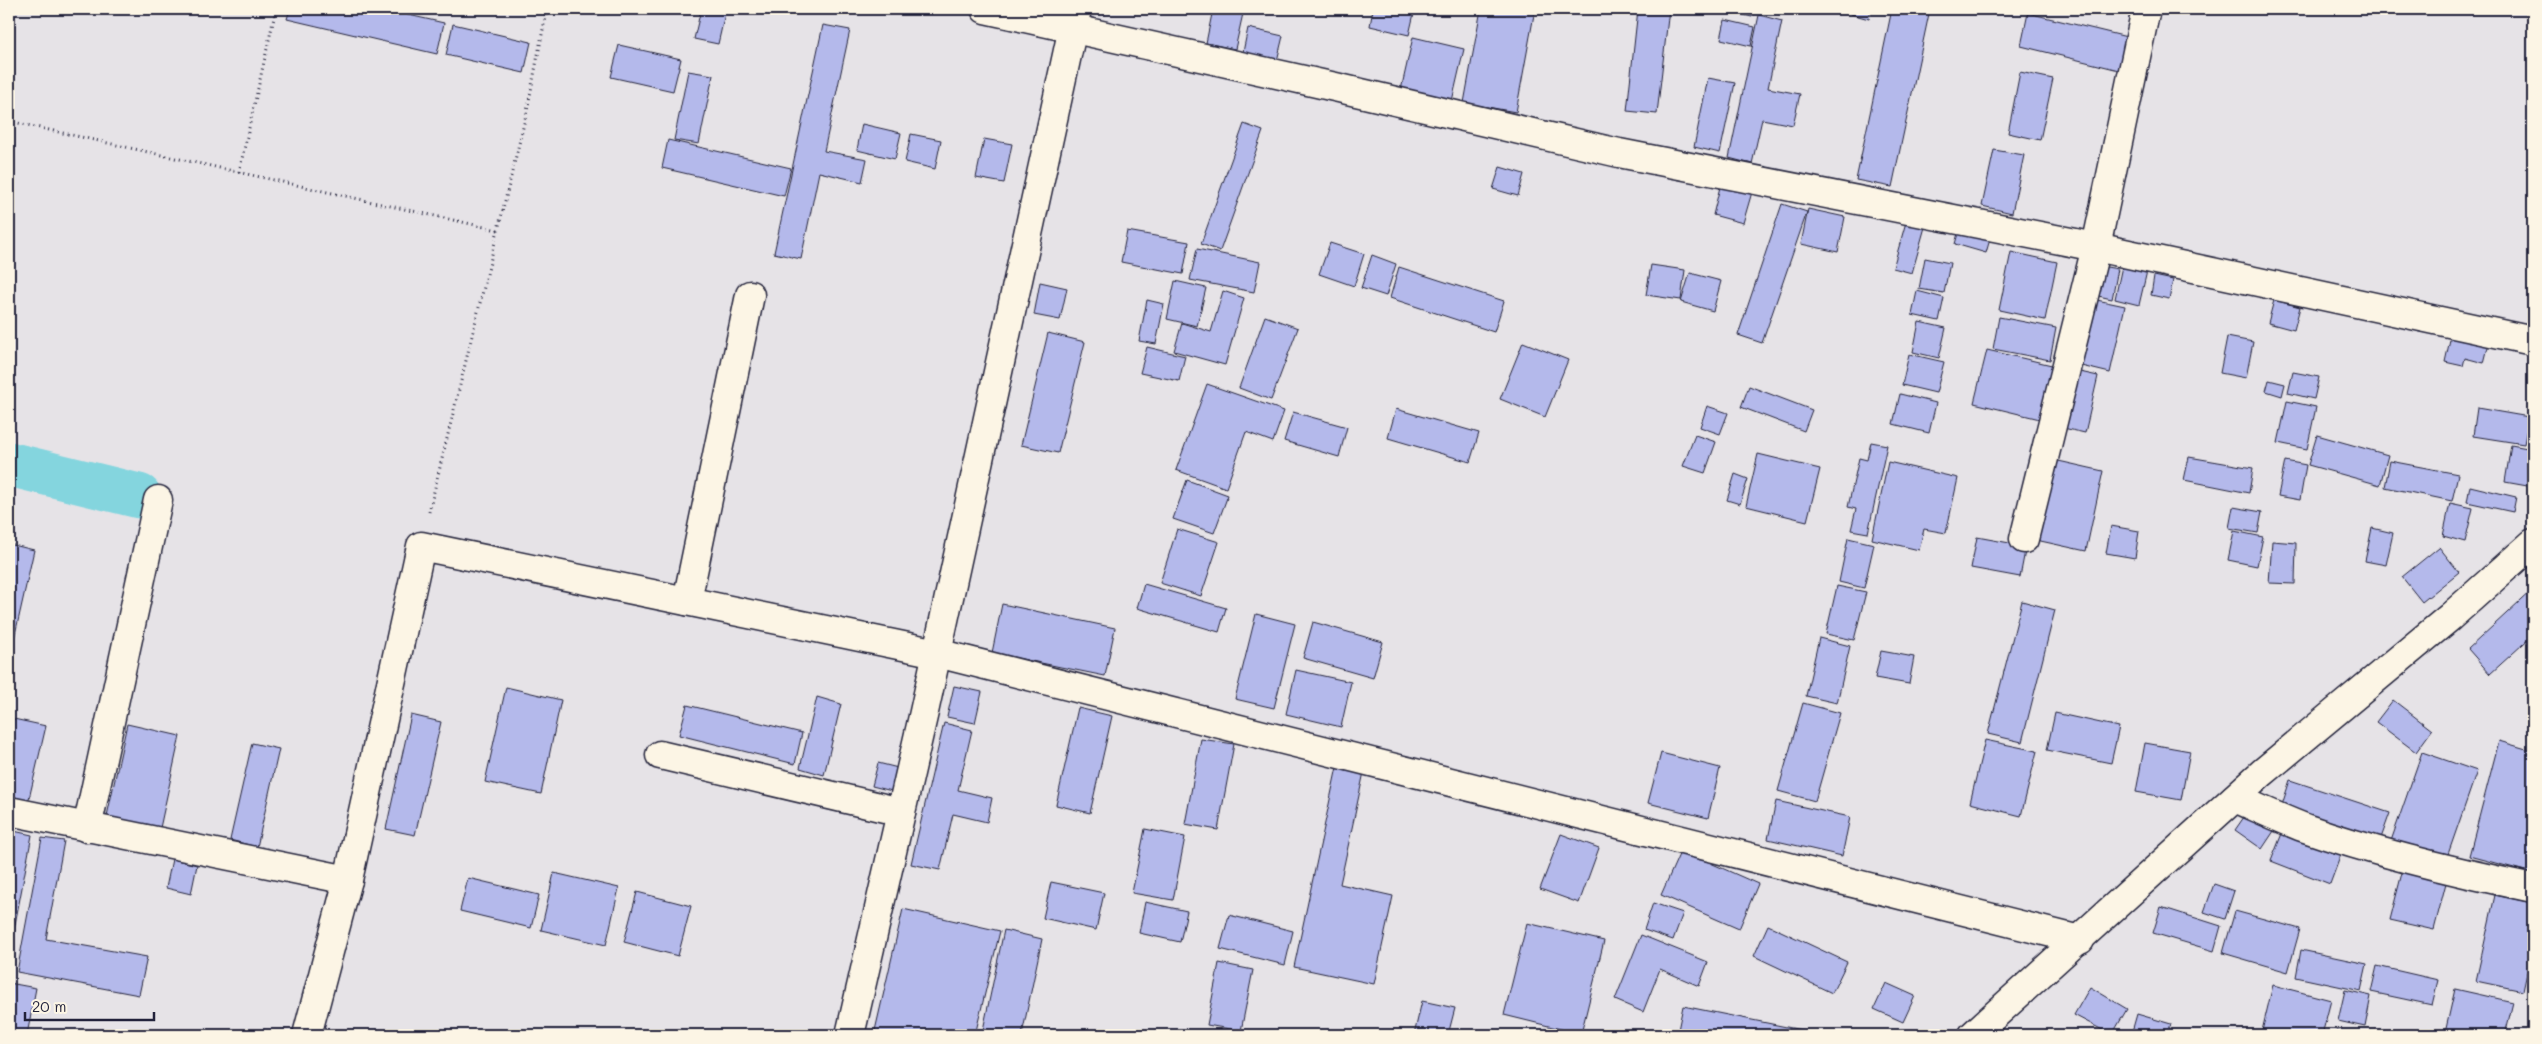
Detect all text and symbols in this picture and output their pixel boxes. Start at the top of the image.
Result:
scale bar [25,989,154,1021]
text: 20 m [32,996,66,1016]

